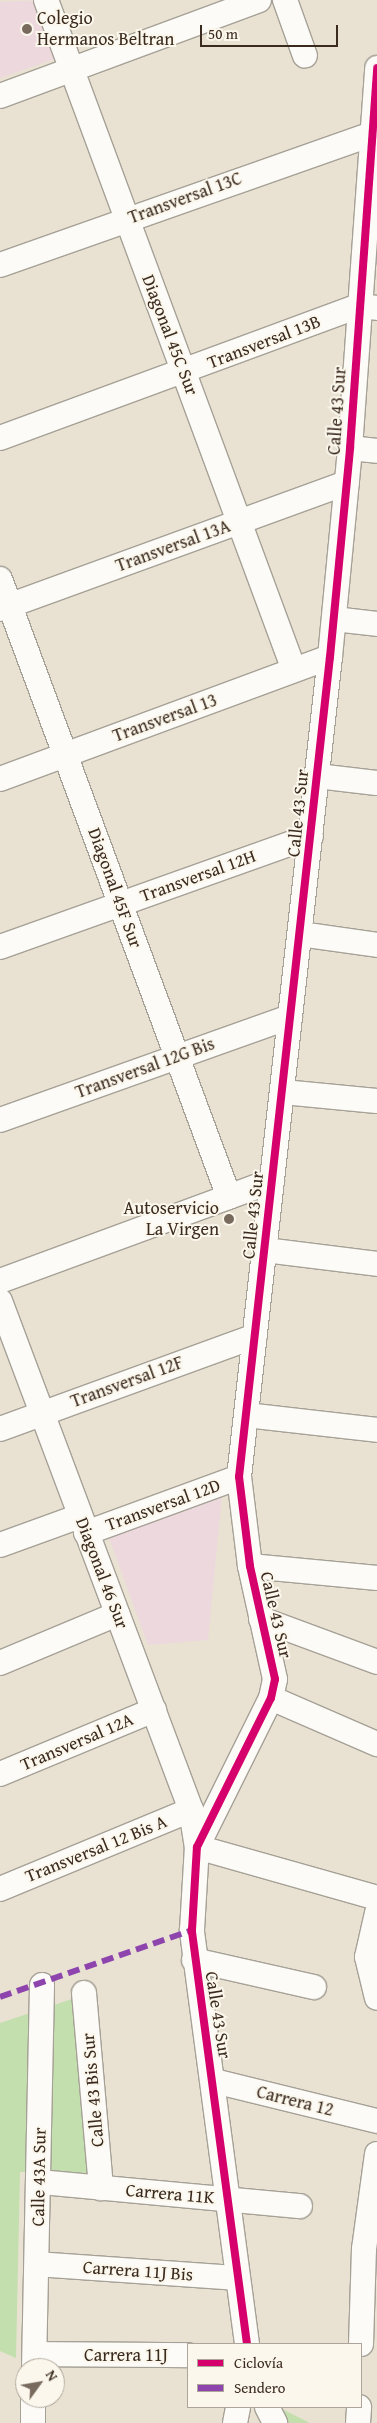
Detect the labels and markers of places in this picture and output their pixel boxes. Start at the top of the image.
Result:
place label: Colegio Hermanos Beltran [37,8,174,50]
marker: Colegio Hermanos Beltran [21,23,33,35]
place label: Autoservicio La Virgen [124,1198,219,1240]
marker: Autoservicio La Virgen [223,1213,235,1225]

